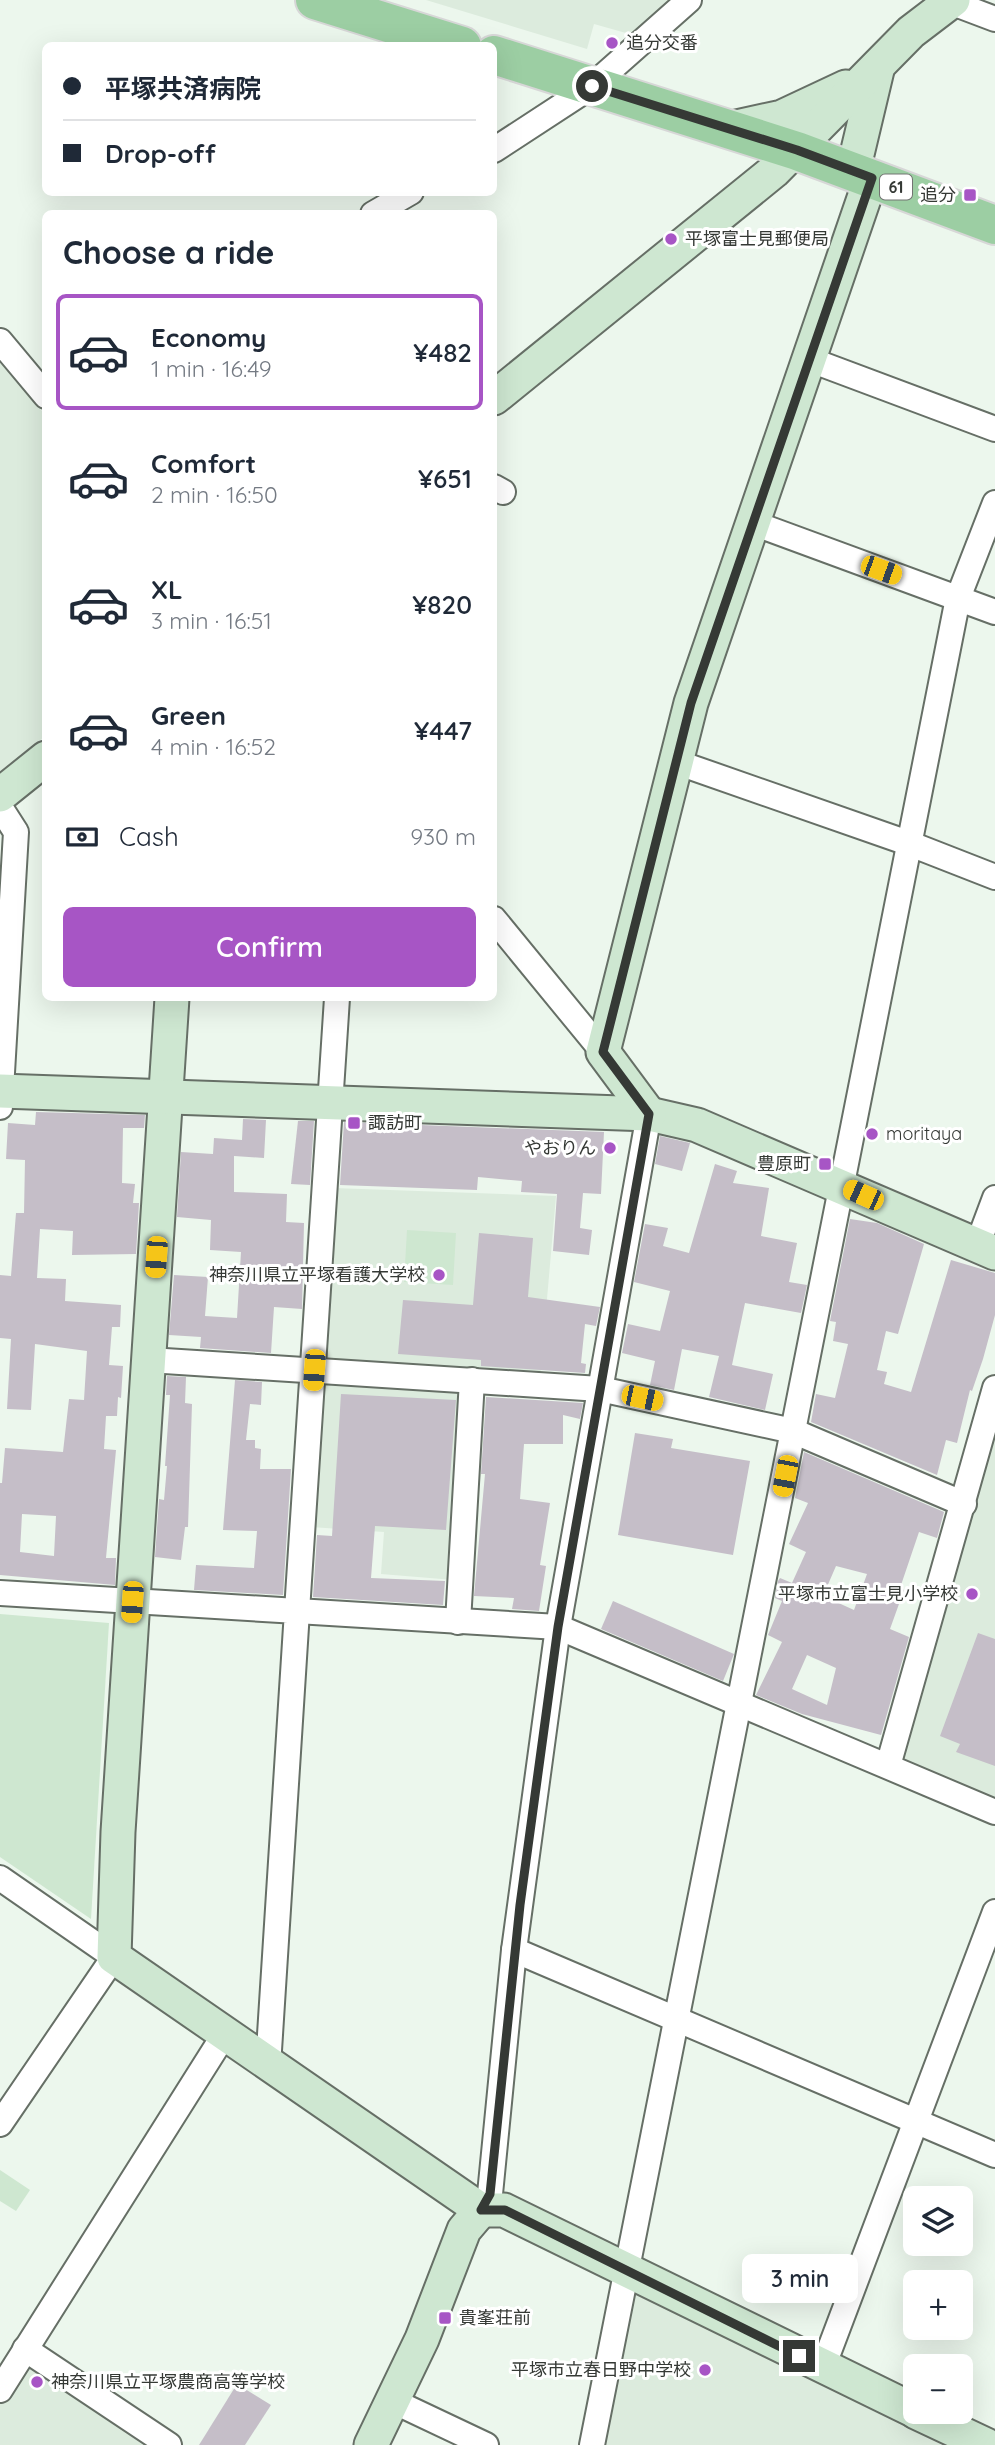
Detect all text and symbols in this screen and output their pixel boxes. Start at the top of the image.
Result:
place label: 追分交番 [626,31,698,54]
marker: 追分交番 [604,35,620,51]
route start [576,70,608,102]
text: 平塚共済病院 [105,72,261,105]
text: Drop-off [105,137,216,170]
road number: 61 [880,174,912,200]
place label: 追分 [920,183,956,206]
marker: 追分 [962,187,978,203]
place label: 平塚富士見郵便局 [685,227,829,250]
marker: 平塚富士見郵便局 [663,231,679,247]
text: Choose a ride [63,232,275,272]
icon: car [67,321,130,384]
text: Economy [151,321,266,354]
text: ¥482 [413,336,472,369]
text: 1 min · 16:49 [151,354,272,383]
icon: car [67,447,130,510]
text: Comfort [151,447,256,480]
text: ¥651 [418,462,472,495]
text: 2 min · 16:50 [151,480,278,509]
car [858,553,905,587]
icon: car [67,573,130,636]
text: XL [151,573,183,606]
text: ¥820 [412,588,472,621]
text: 3 min · 16:51 [151,606,272,635]
icon: car [67,699,130,762]
text: Green [151,699,226,732]
text: ¥447 [414,714,472,747]
text: 4 min · 16:52 [151,732,276,761]
icon: cash [63,818,101,856]
text: Cash [119,820,179,853]
text: 930 m [410,822,476,851]
button: Confirm [63,907,476,987]
place label: 諏訪町 [368,1111,422,1134]
marker: 諏訪町 [346,1115,362,1131]
place label: moritaya [886,1122,962,1145]
marker: moritaya [864,1126,880,1142]
place label: やおりん [524,1136,596,1159]
marker: やおりん [602,1140,618,1156]
place label: 豊原町 [757,1152,811,1175]
marker: 豊原町 [817,1156,833,1172]
car [840,1177,887,1213]
car [145,1235,168,1279]
place label: 神奈川県立平塚看護大学校 [209,1263,425,1286]
marker: 神奈川県立平塚看護大学校 [431,1267,447,1283]
car [303,1348,326,1392]
car [620,1383,665,1413]
car [771,1453,800,1499]
car [121,1580,144,1624]
place label: 平塚市立富士見小学校 [778,1582,958,1605]
marker: 平塚市立富士見小学校 [964,1586,980,1602]
map controls [903,2186,973,2424]
button: layers [903,2186,973,2256]
callout: 3 min [741,2254,857,2304]
text: 3 min [771,2264,829,2293]
button: + [903,2270,973,2340]
place label: 貴峯荘前 [459,2306,531,2329]
marker: 貴峯荘前 [437,2310,453,2326]
route end [783,2340,815,2372]
button: − [903,2354,973,2424]
place label: 平塚市立春日野中学校 [511,2358,691,2381]
marker: 平塚市立春日野中学校 [697,2362,713,2378]
place label: 神奈川県立平塚農商高等学校 [51,2370,285,2393]
marker: 神奈川県立平塚農商高等学校 [29,2374,45,2390]

